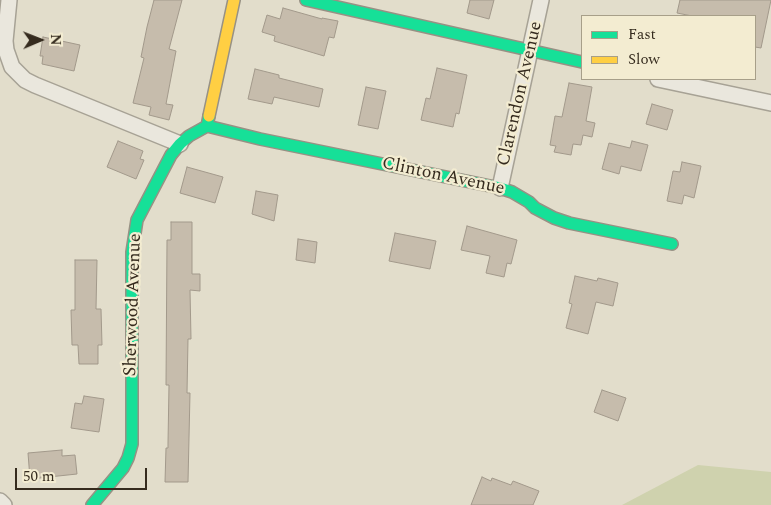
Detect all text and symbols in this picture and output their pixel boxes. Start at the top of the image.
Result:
north arrow [15,15,65,65]
legend [581,15,756,80]
street label: Clarendon Avenue [494,20,548,168]
text: Fast [628,23,656,46]
text: N [45,34,66,46]
text: Slow [628,48,660,71]
street label: Clinton Avenue [380,153,506,201]
street label: Sherwood Avenue [121,233,147,377]
scale bar [18,458,150,490]
text: 50 m [23,465,55,488]

